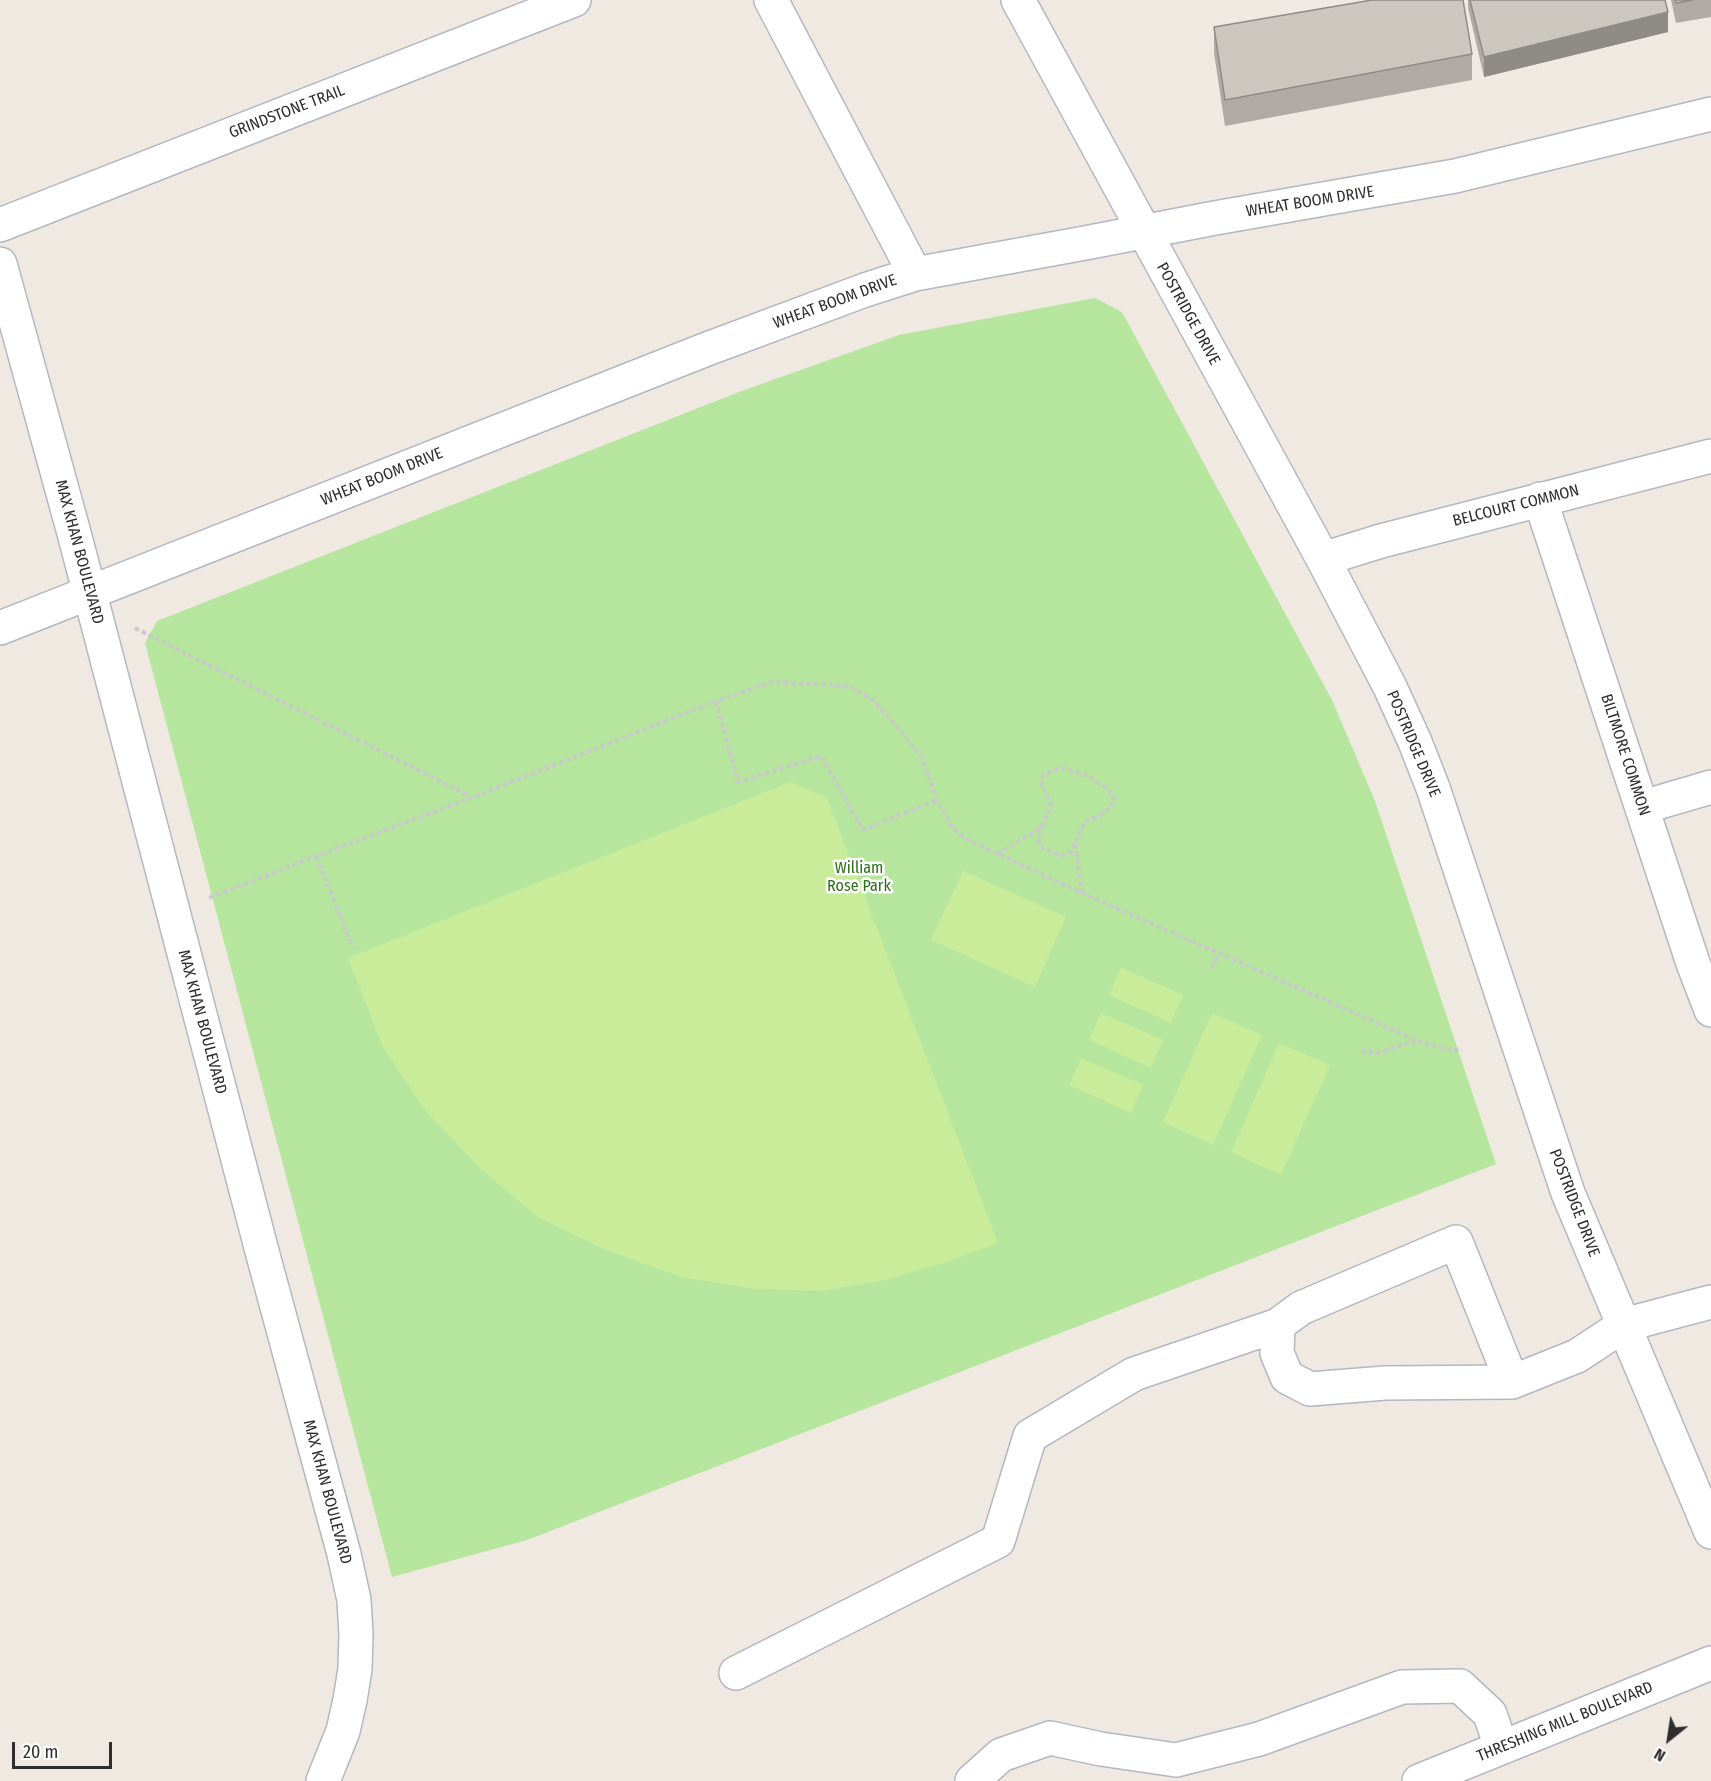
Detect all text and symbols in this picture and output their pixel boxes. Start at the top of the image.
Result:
street label: GRINDSTONE TRAIL [226,81,348,143]
street label: WHEAT BOOM DRIVE [1244,182,1376,222]
street label: POSTRIDGE DRIVE [1152,260,1224,368]
street label: WHEAT BOOM DRIVE [771,271,899,333]
street label: WHEAT BOOM DRIVE [318,444,446,510]
street label: MAX KHAN BOULEVARD [51,478,107,626]
street label: BELCOURT COMMON [1451,481,1581,531]
street label: POSTRIDGE DRIVE [1382,688,1444,800]
street label: BILTMORE COMMON [1596,692,1654,818]
park label: William Rose Park [827,859,891,897]
street label: MAX KHAN BOULEVARD [174,948,230,1096]
street label: POSTRIDGE DRIVE [1545,1146,1603,1260]
street label: MAX KHAN BOULEVARD [299,1418,355,1566]
street label: THRESHING MILL BOULEVARD [1474,1678,1656,1766]
north arrow [1639,1709,1699,1769]
scale bar [15,1730,116,1768]
text: 20 m [23,1741,58,1763]
text: N [1651,1744,1669,1766]

